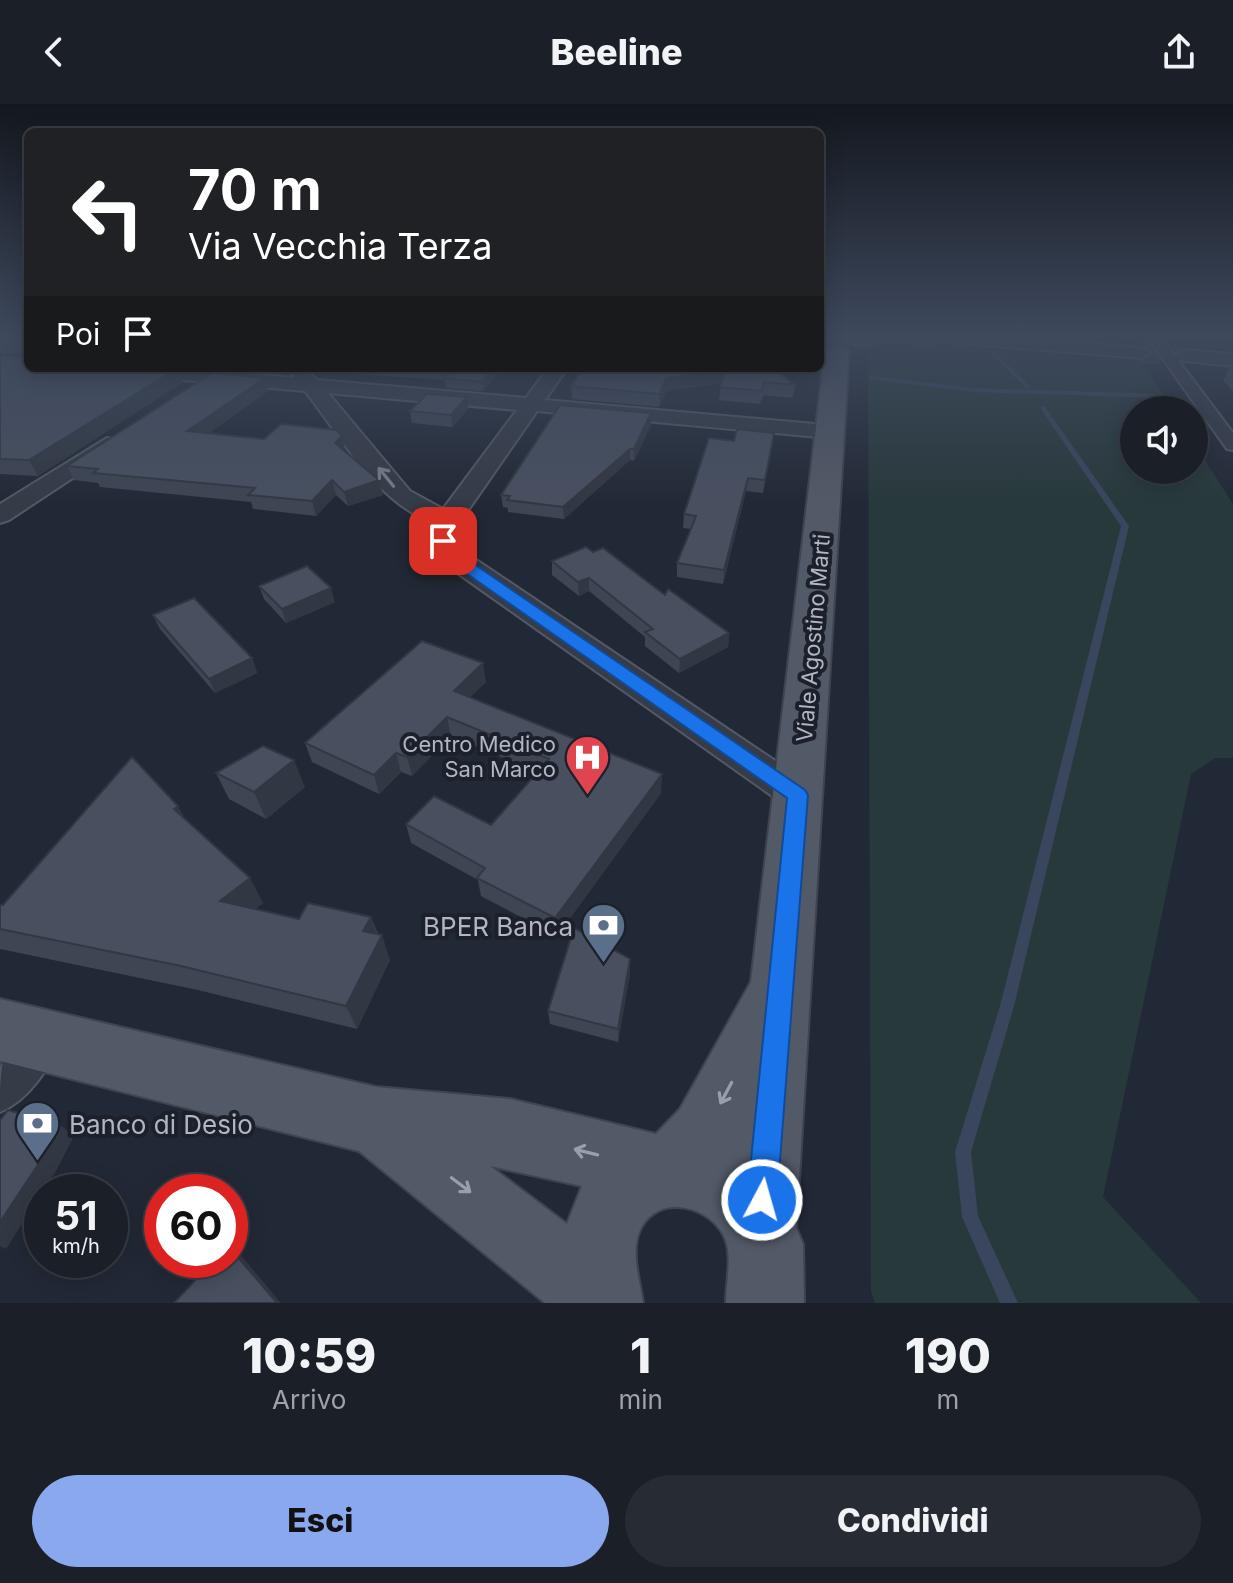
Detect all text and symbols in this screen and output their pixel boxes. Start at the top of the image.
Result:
icon: back [32,30,76,74]
text: Beeline [550,30,683,74]
icon: share [1157,30,1201,74]
text: 70 m [188,156,322,224]
icon: left [56,160,160,264]
text: Via Vecchia Terza [188,224,492,268]
icon: arrive [116,312,160,356]
text: Poi [56,316,100,352]
map controls [1120,396,1208,484]
button: sound [1120,396,1208,484]
one-way arrow [377,467,394,488]
pin [409,507,477,575]
icon: arrive [421,519,465,563]
street label: Viale Agostino Marti [791,533,835,743]
place label: Centro Medico San Marco [402,731,556,782]
hospital icon: Centro Medico San Marco [563,733,611,796]
bank icon: BPER Banca [580,902,628,965]
place label: BPER Banca [423,911,573,942]
one-way arrow [717,1081,733,1104]
bank icon: Banco di Desio [14,1100,62,1163]
place label: Banco di Desio [69,1109,253,1140]
one-way arrow [574,1144,600,1159]
position arrow [720,1158,804,1242]
speed limit sign: 60 [144,1174,248,1278]
one-way arrow [449,1177,471,1193]
text: 51 [55,1191,97,1240]
text: km/h [52,1234,100,1258]
text: 10:59 [242,1326,376,1385]
text: 1 [630,1326,651,1385]
text: 190 [905,1326,991,1385]
text: Arrivo [272,1384,346,1415]
text: min [618,1384,663,1415]
text: m [937,1384,959,1415]
button: Esci [32,1475,609,1567]
button: Condividi [625,1475,1201,1567]

